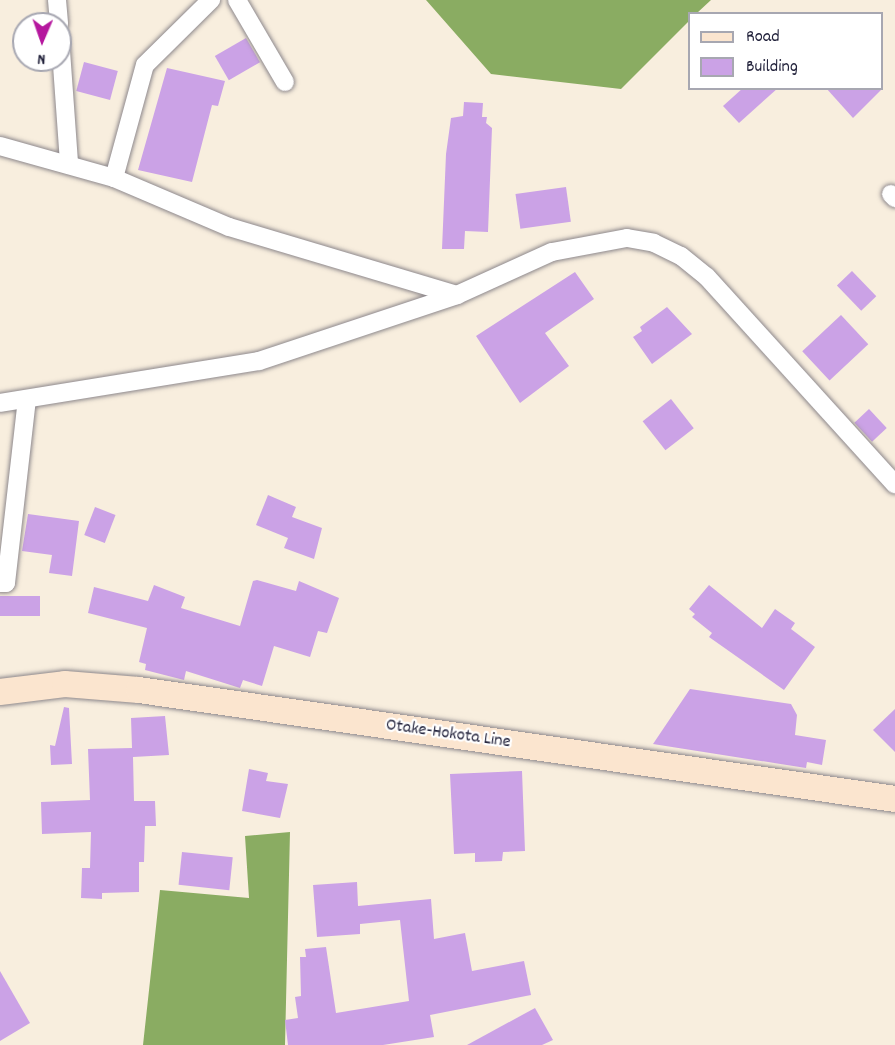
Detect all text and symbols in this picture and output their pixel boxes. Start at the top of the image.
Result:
north arrow [12,12,72,72]
legend [688,12,883,90]
text: Road [746,25,780,50]
text: N [37,47,46,70]
text: Building [746,55,798,80]
street label: Otake-Hokota Line [384,716,512,754]

